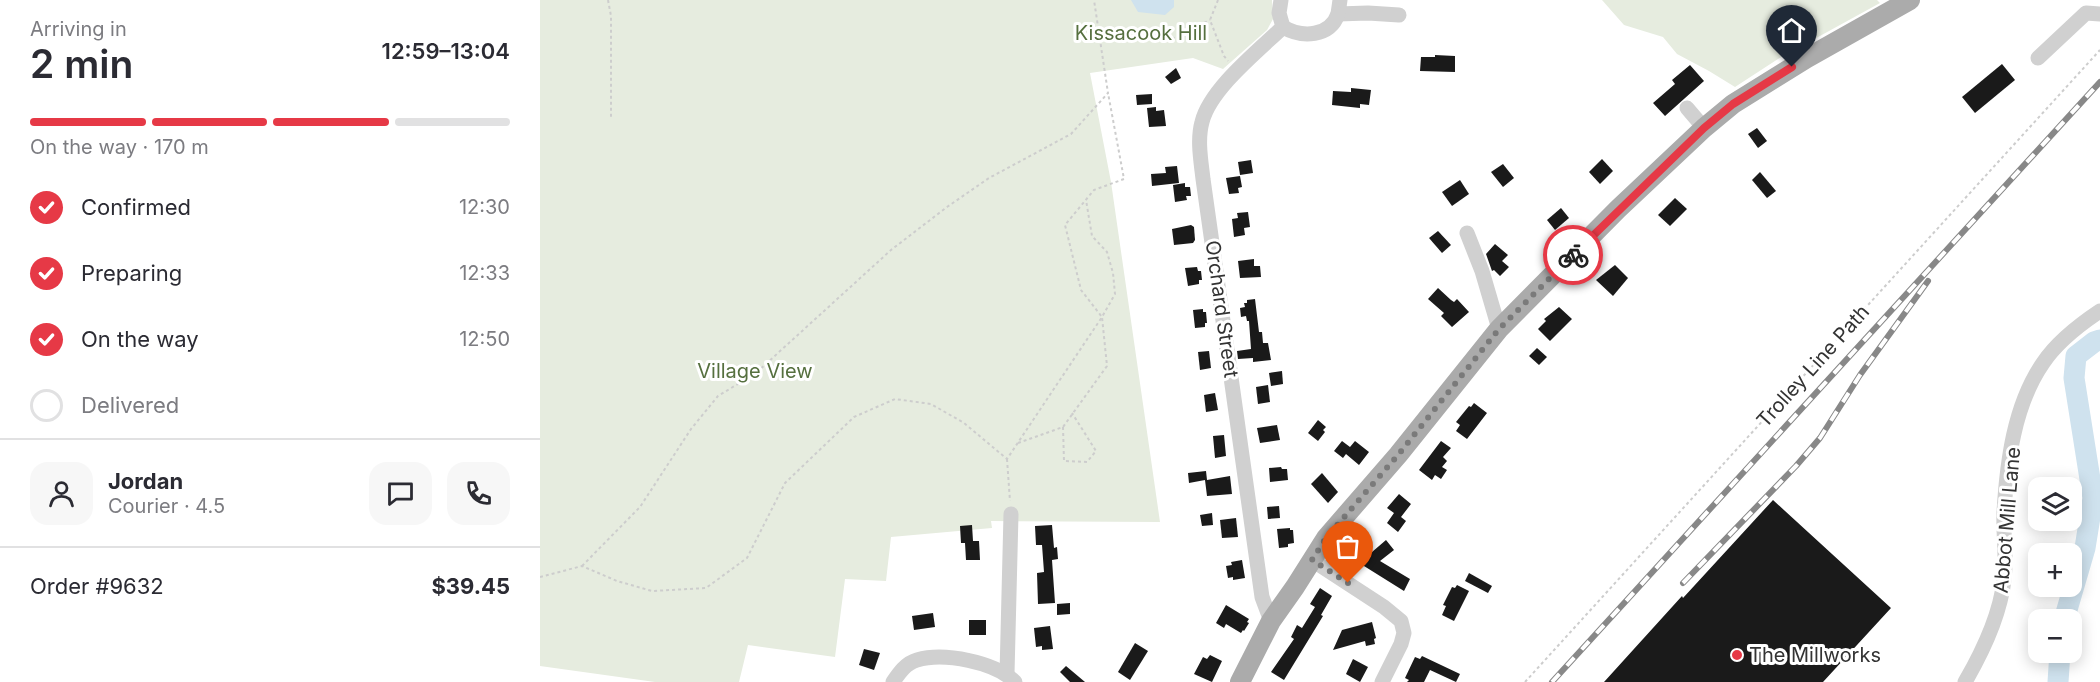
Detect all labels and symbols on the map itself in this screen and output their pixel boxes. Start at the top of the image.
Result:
pin [1766,5,1817,67]
park label: Kissacook Hill [1075,21,1207,45]
courier [1543,225,1603,285]
street label: Orchard Street [1200,239,1244,380]
street label: Trolley Line Path [1752,300,1874,432]
park label: Village View [697,359,813,383]
street label: Abbot Mill Lane [1989,446,2025,594]
pin [1322,521,1373,583]
place label: The Millworks [1749,643,1881,667]
marker: The Millworks [1730,648,1744,662]

